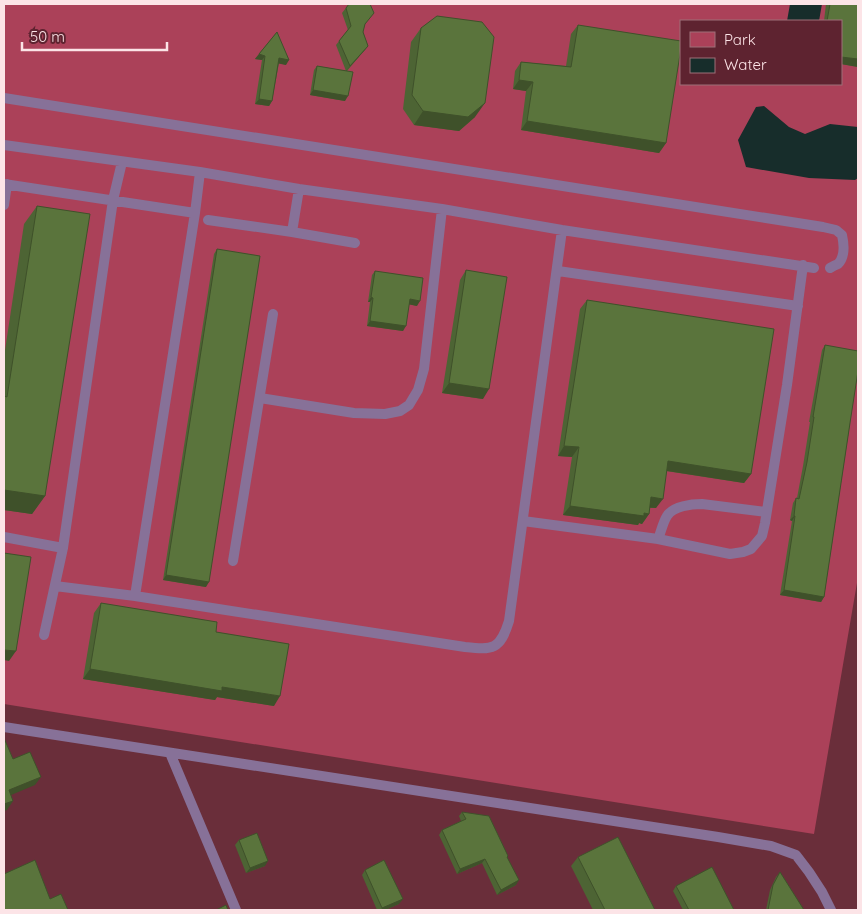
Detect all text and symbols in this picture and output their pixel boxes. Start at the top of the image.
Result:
scale bar [22,20,168,52]
legend [680,20,842,85]
text: 50 m [30,27,65,46]
text: Park [724,30,756,49]
text: Water [724,55,767,74]

